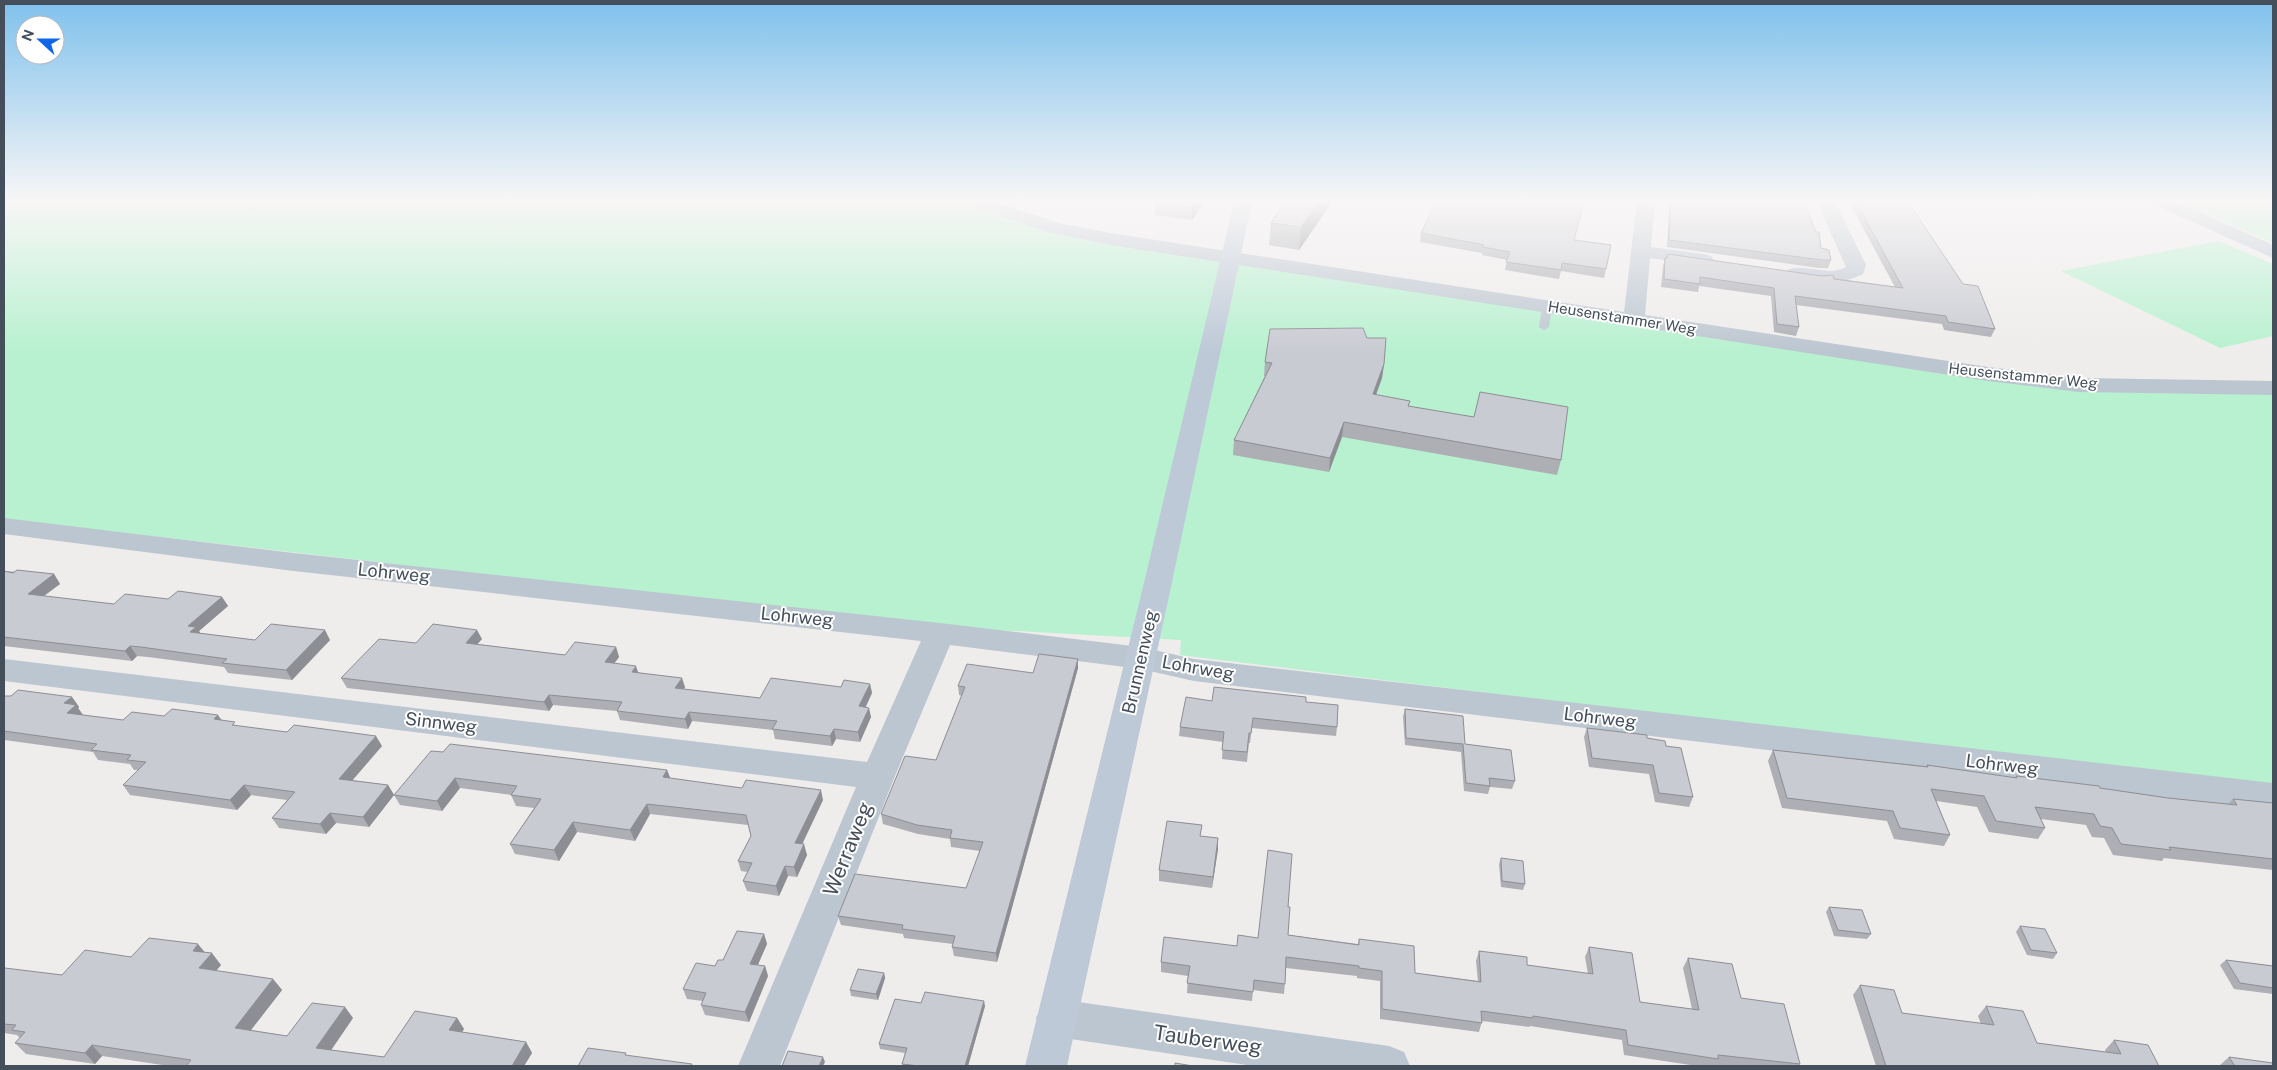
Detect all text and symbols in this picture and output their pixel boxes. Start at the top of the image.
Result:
north arrow [15,15,65,65]
text: N [18,27,37,43]
street label: Heusenstammer Weg [1547,297,1697,338]
street label: Heusenstammer Weg [1948,359,2098,392]
street label: Lohrweg [357,558,431,587]
street label: Lohrweg [760,602,834,631]
street label: Brunnenweg [1117,608,1162,716]
street label: Lohrweg [1160,651,1236,684]
street label: Lohrweg [1563,703,1638,732]
street label: Sinnweg [404,708,478,737]
street label: Lohrweg [1965,750,2040,779]
street label: Werraweg [817,798,878,900]
street label: Tauberweg [1152,1020,1264,1059]

